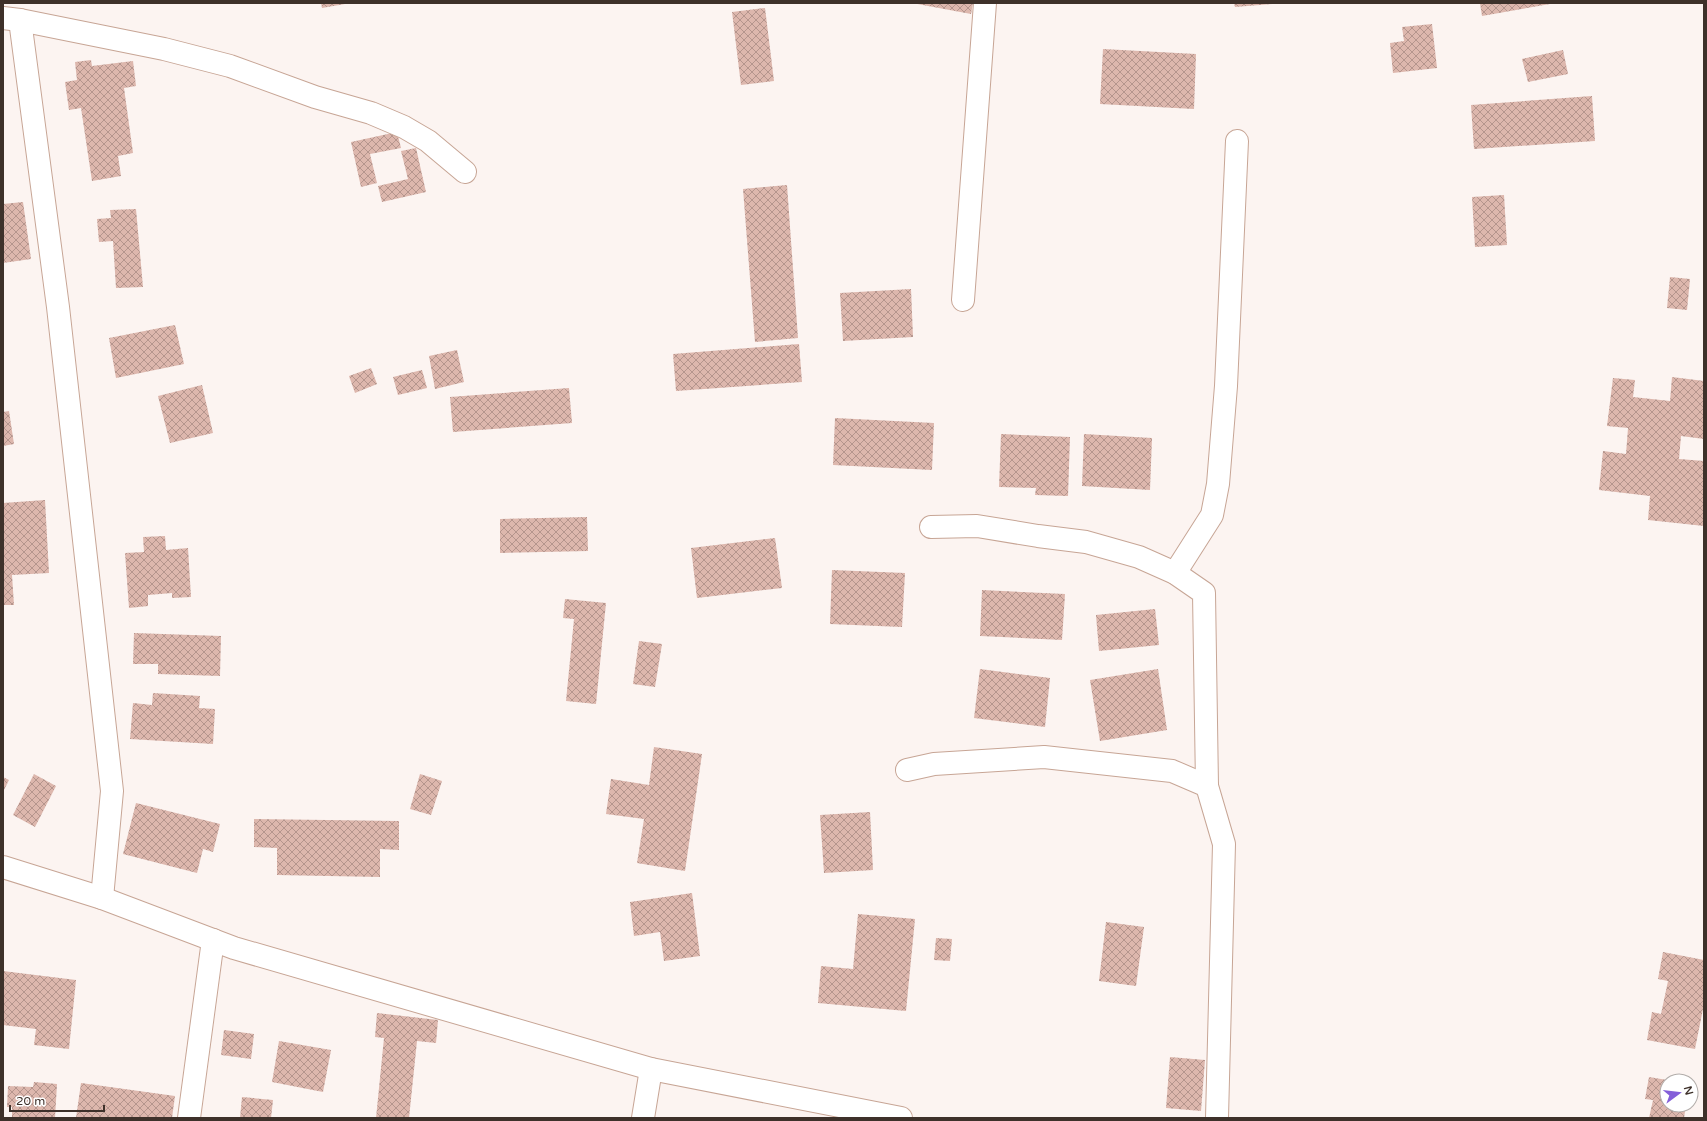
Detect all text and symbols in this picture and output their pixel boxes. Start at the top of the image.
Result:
north arrow [1659,1073,1699,1113]
text: N [1681,1085,1696,1096]
scale bar [10,1087,104,1113]
text: 20 m [16,1094,45,1108]

